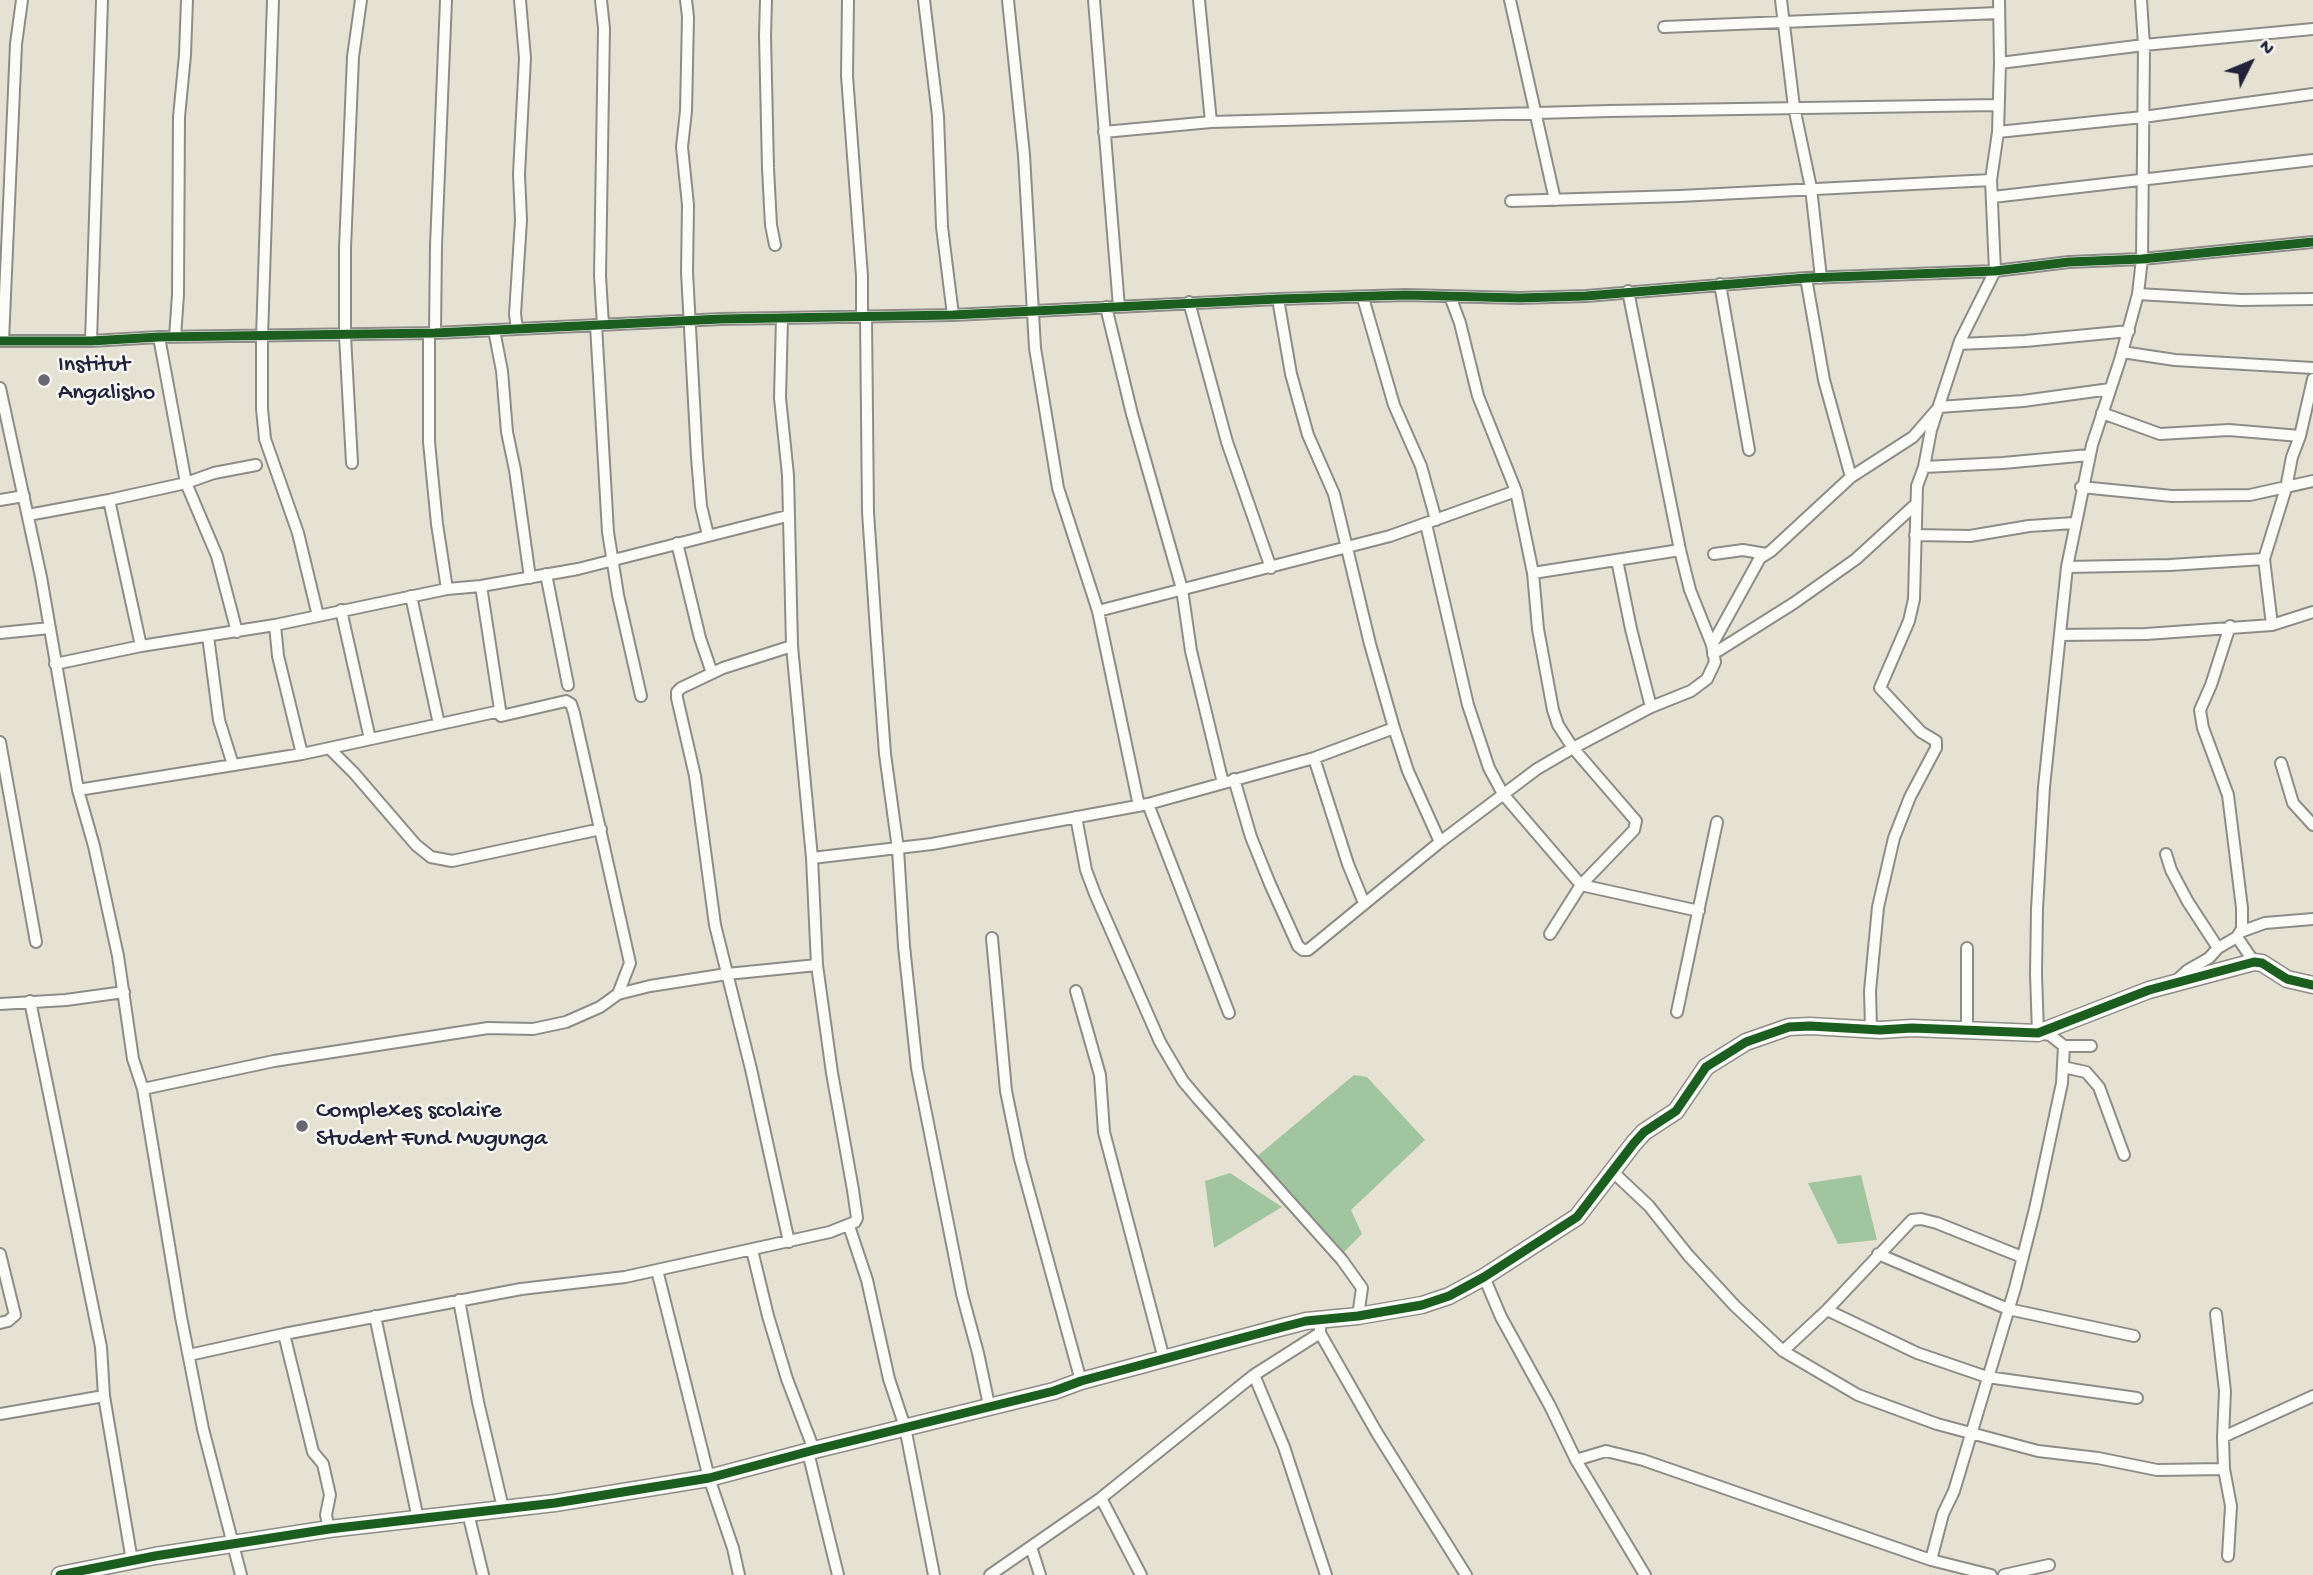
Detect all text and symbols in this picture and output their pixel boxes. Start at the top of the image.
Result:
north arrow [2215,28,2285,98]
text: N [2253,36,2278,61]
place label: Institut Angalisho [58,352,155,408]
marker: Institut Angalisho [36,372,52,388]
place label: Complexes scolaire Student Fund Mugunga [316,1098,547,1154]
marker: Complexes scolaire Student Fund Mugunga [294,1118,310,1134]

